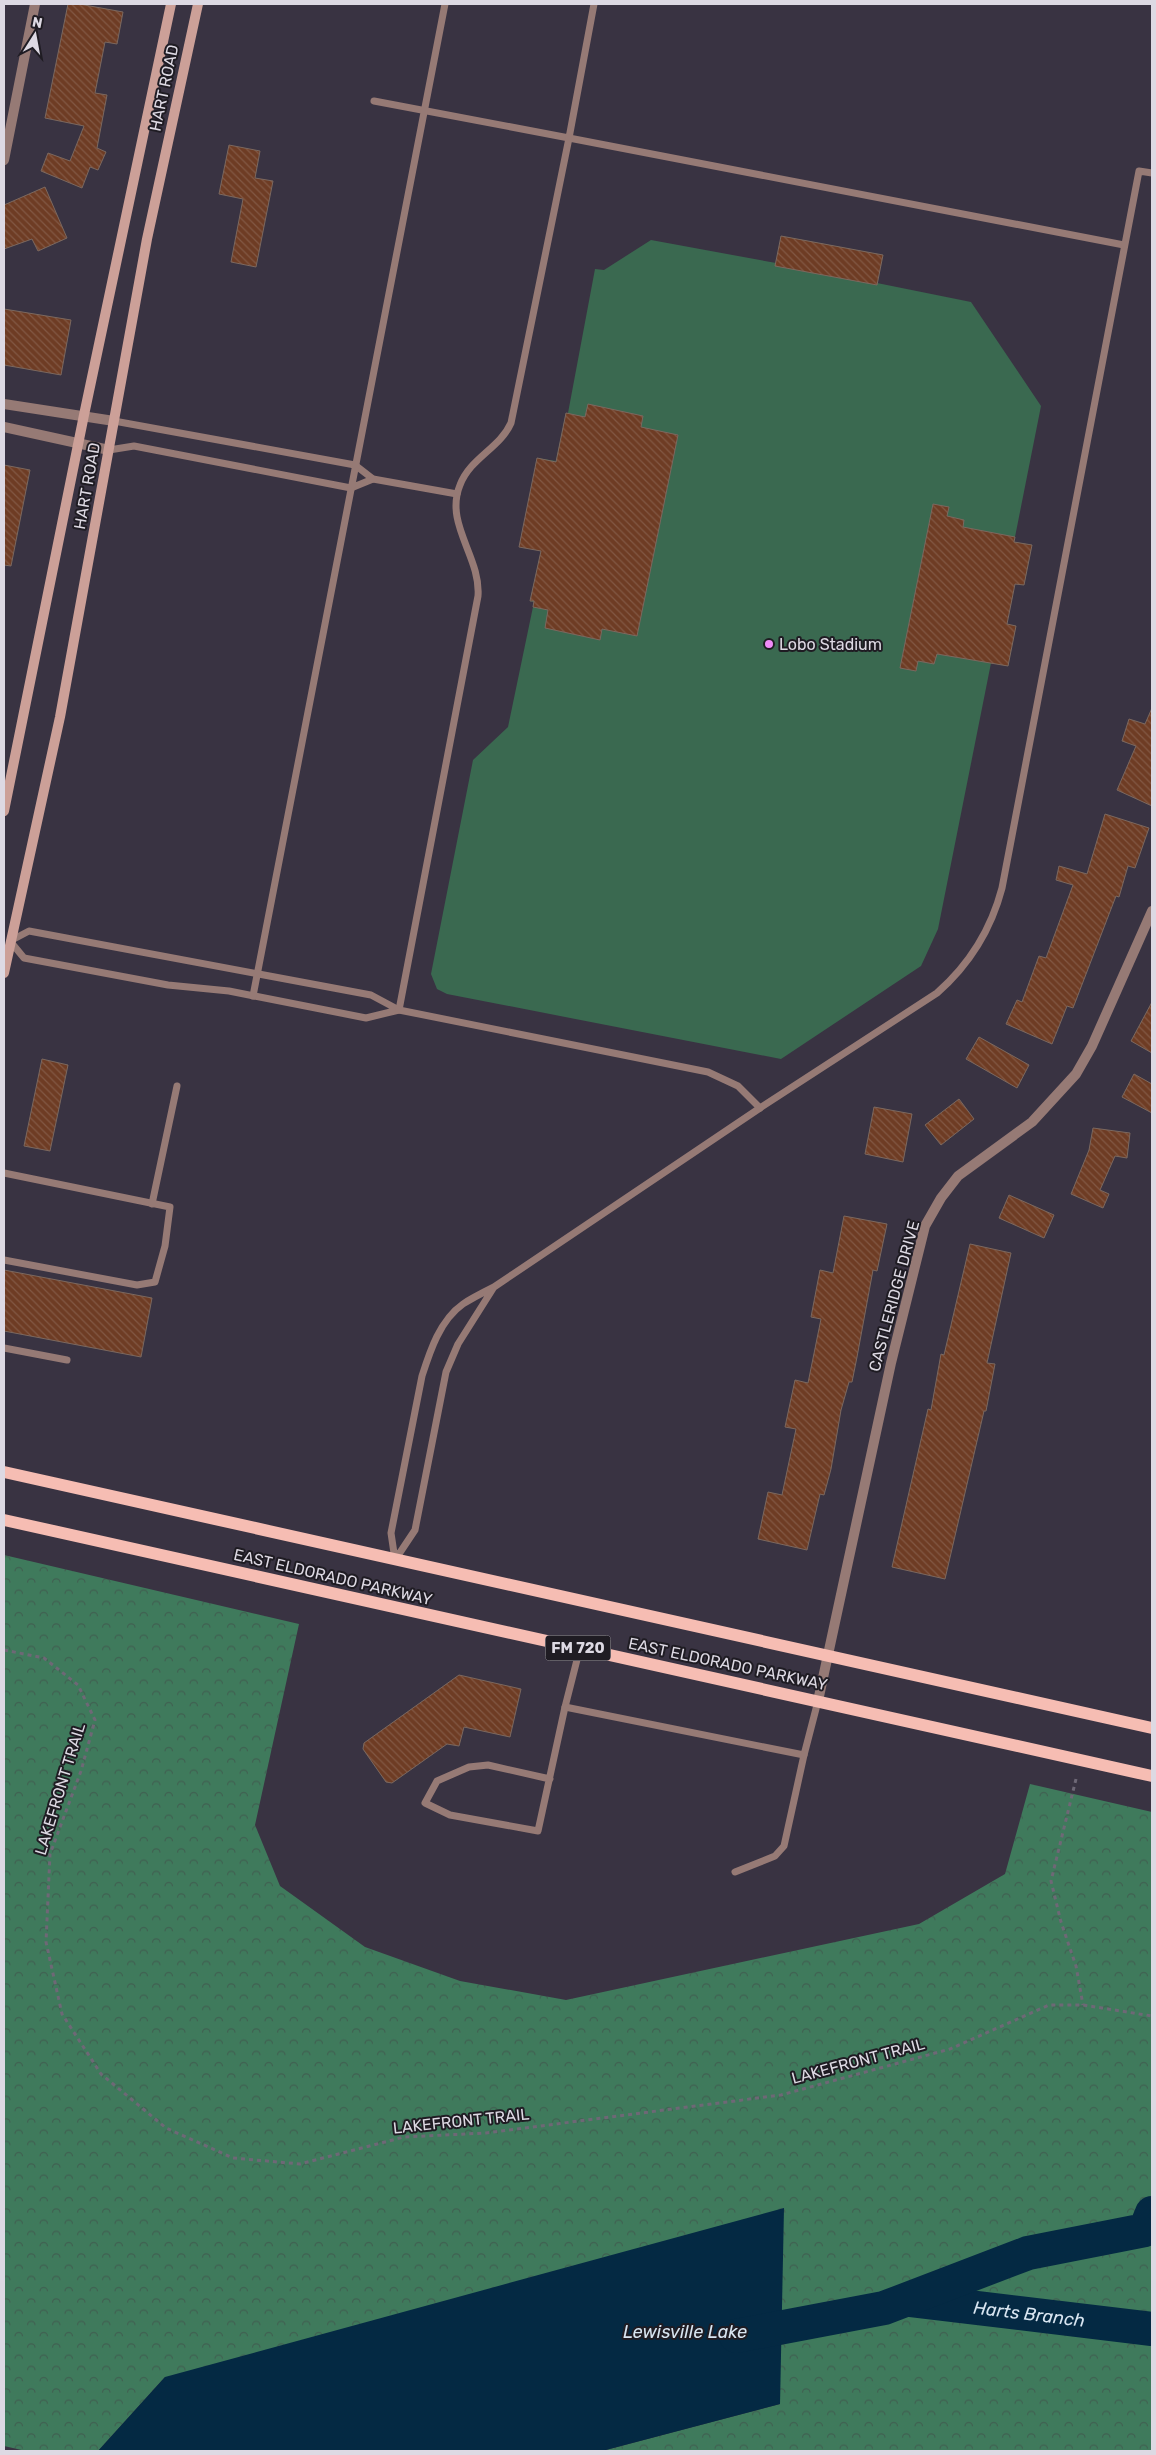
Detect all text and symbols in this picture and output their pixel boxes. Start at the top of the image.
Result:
north arrow [10,10,60,60]
text: N [31,13,44,32]
street label: HART ROAD [146,43,182,133]
street label: HART ROAD [70,441,104,531]
place label: Lobo Stadium [779,635,882,654]
marker: Lobo Stadium [763,638,775,650]
street label: CASTLERIDGE DRIVE [865,1219,923,1373]
street label: EAST ELDORADO PARKWAY [232,1545,434,1609]
street label: EAST ELDORADO PARKWAY [627,1634,829,1694]
road number: FM 720 [546,1636,610,1660]
street label: LAKEFRONT TRAIL [31,1721,89,1857]
street label: LAKEFRONT TRAIL [789,2034,927,2088]
street label: LAKEFRONT TRAIL [392,2104,530,2138]
water label: Harts Branch [972,2297,1086,2332]
water label: Lewisville Lake [623,2321,747,2343]

